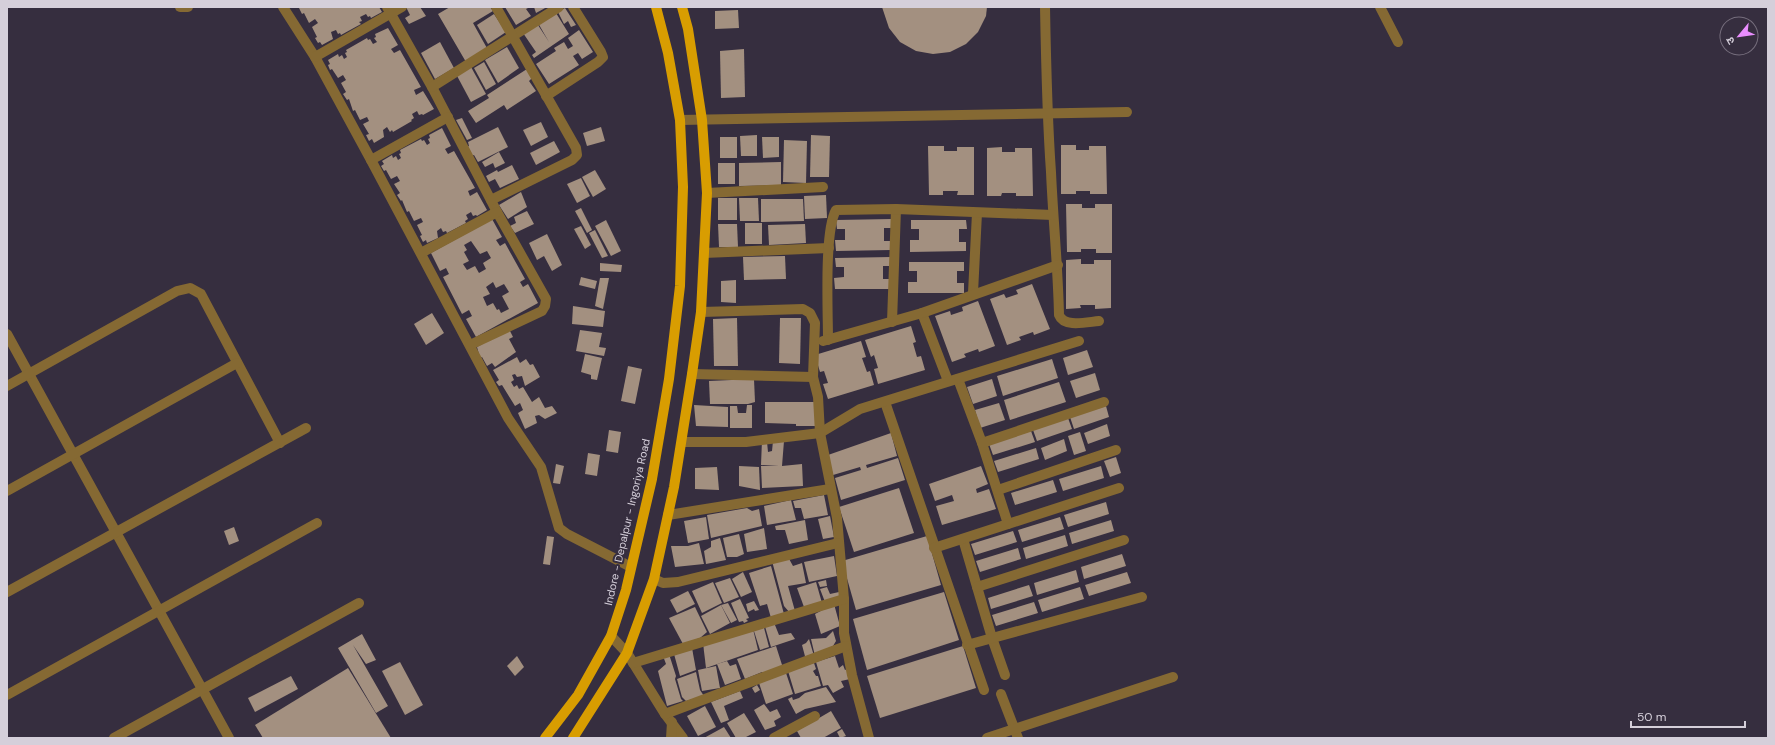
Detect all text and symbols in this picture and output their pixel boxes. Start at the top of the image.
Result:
north arrow [1719,16,1759,56]
text: उ [1722,34,1738,47]
street label: Indore - Depalpur - Ingoriya Road [601,437,653,607]
scale bar [1631,703,1745,729]
text: 50 m [1637,709,1666,725]

